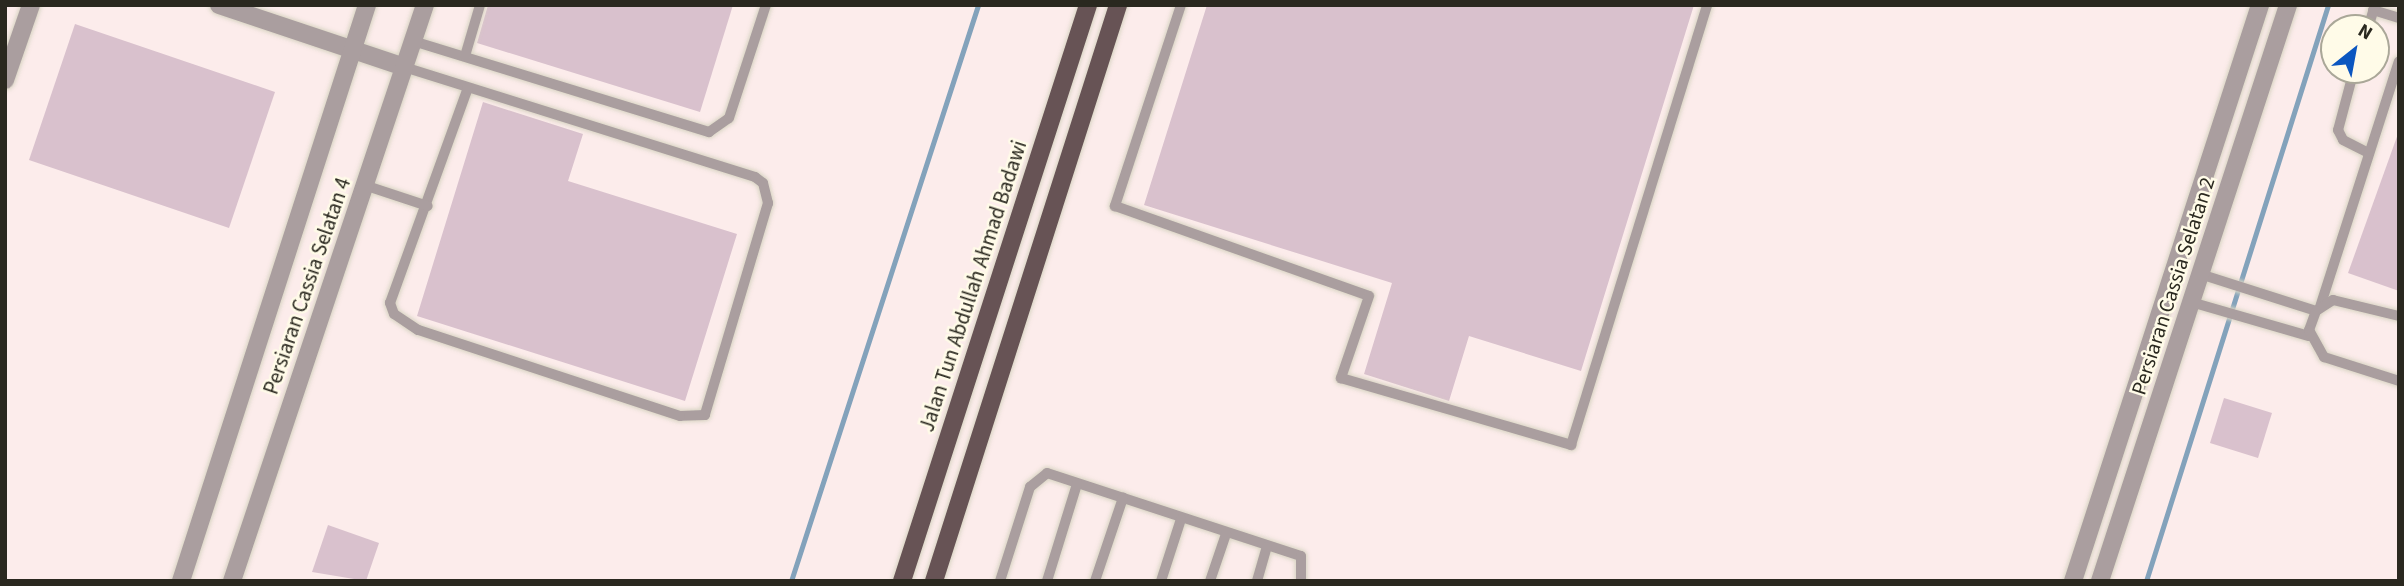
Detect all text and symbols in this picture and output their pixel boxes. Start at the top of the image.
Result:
north arrow [2320,14,2390,84]
text: N [2353,17,2377,47]
street label: Jalan Tun Abdullah Ahmad Badawi [914,137,1032,435]
street label: Persiaran Cassia Selatan 4 [258,174,356,398]
street label: Persiaran Cassia Selatan 2 [2126,174,2220,398]

